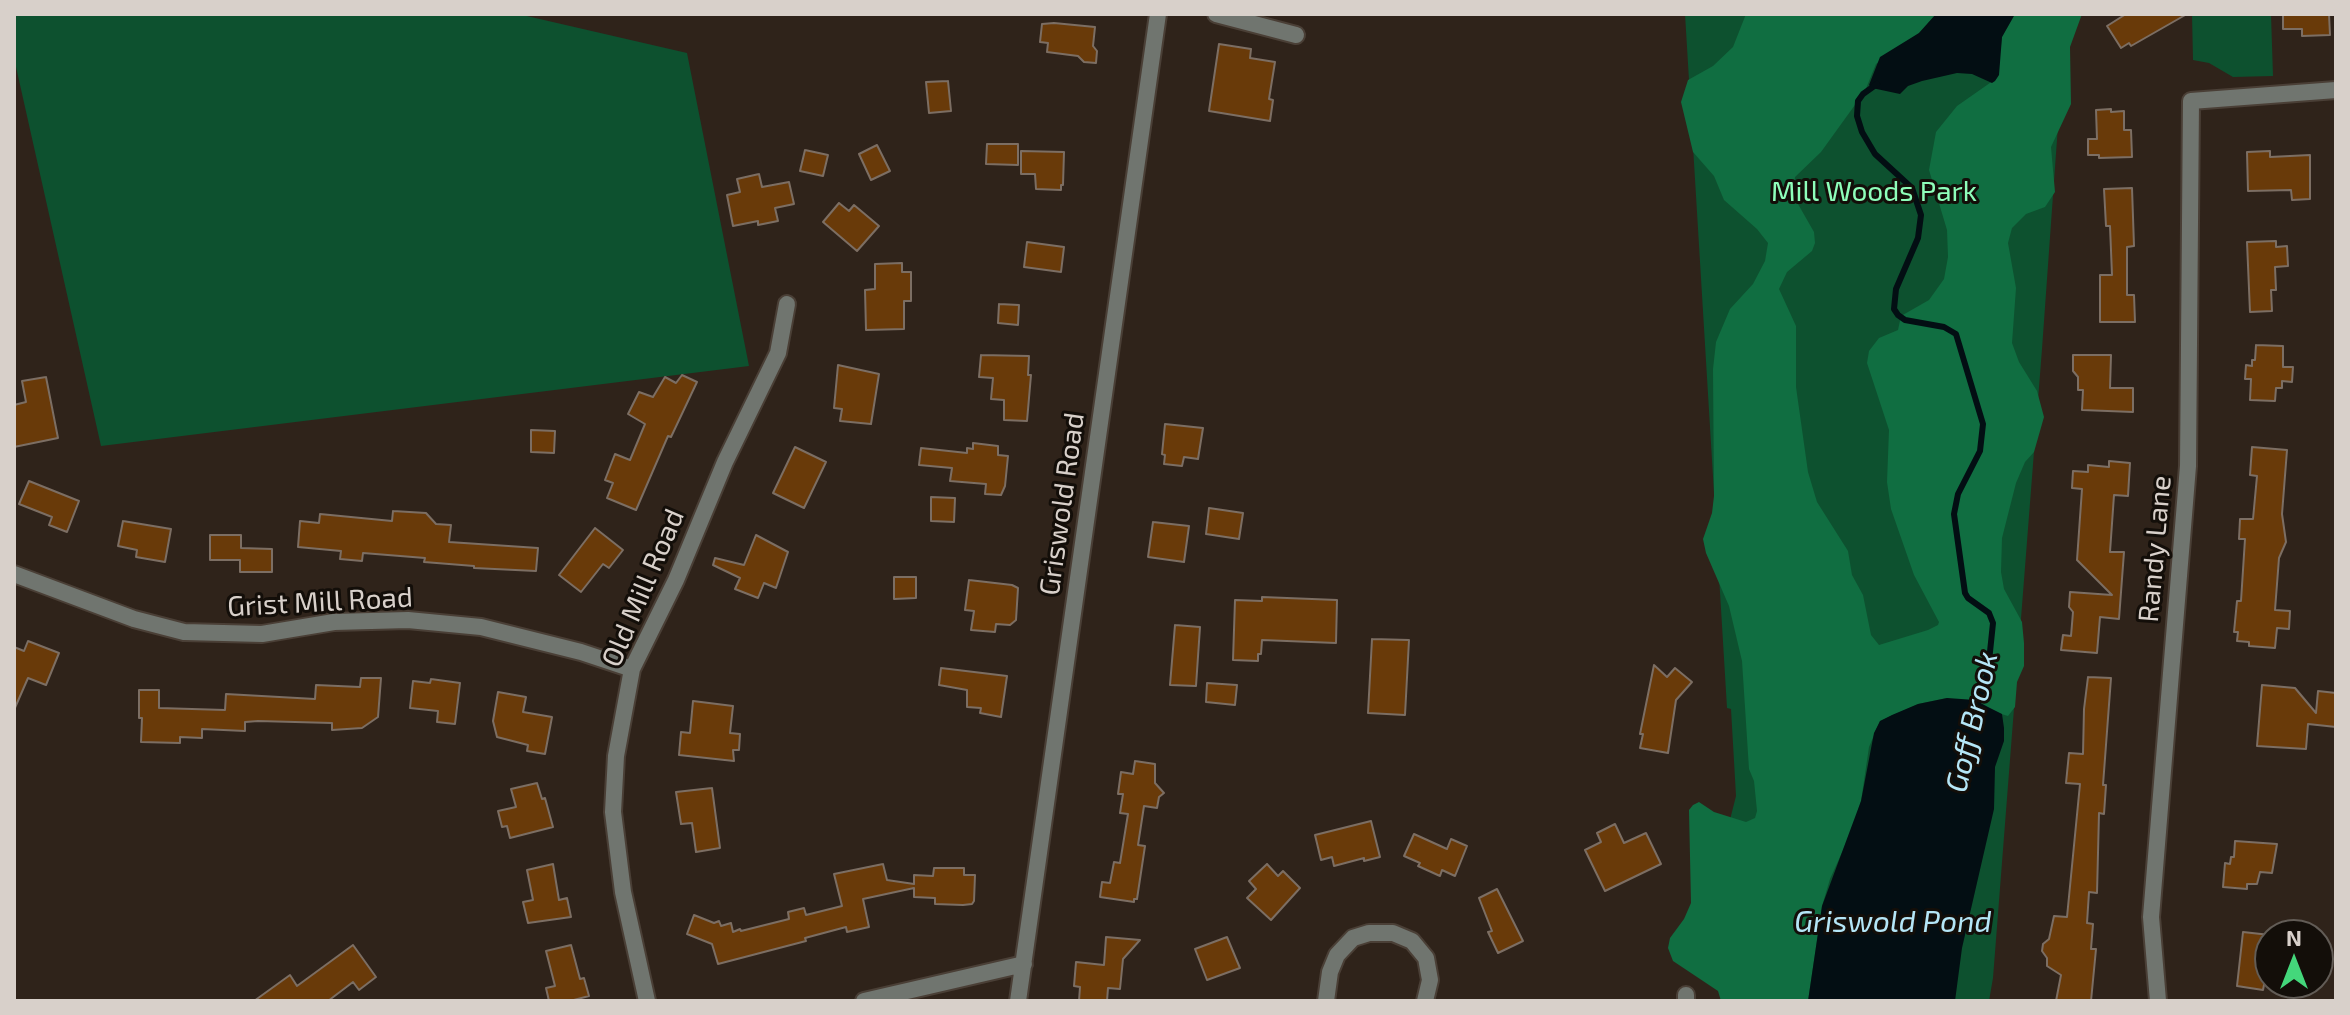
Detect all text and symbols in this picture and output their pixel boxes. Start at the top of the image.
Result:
park label: Mill Woods Park [1771,175,1977,209]
street label: Griswold Road [1033,411,1091,597]
street label: Randy Lane [2132,474,2178,624]
street label: Old Mill Road [595,504,691,672]
street label: Grist Mill Road [226,580,414,624]
water label: Goff Brook [1938,648,2006,796]
water label: Griswold Pond [1794,904,1992,940]
north arrow [2254,919,2334,999]
text: N [2286,924,2302,950]

